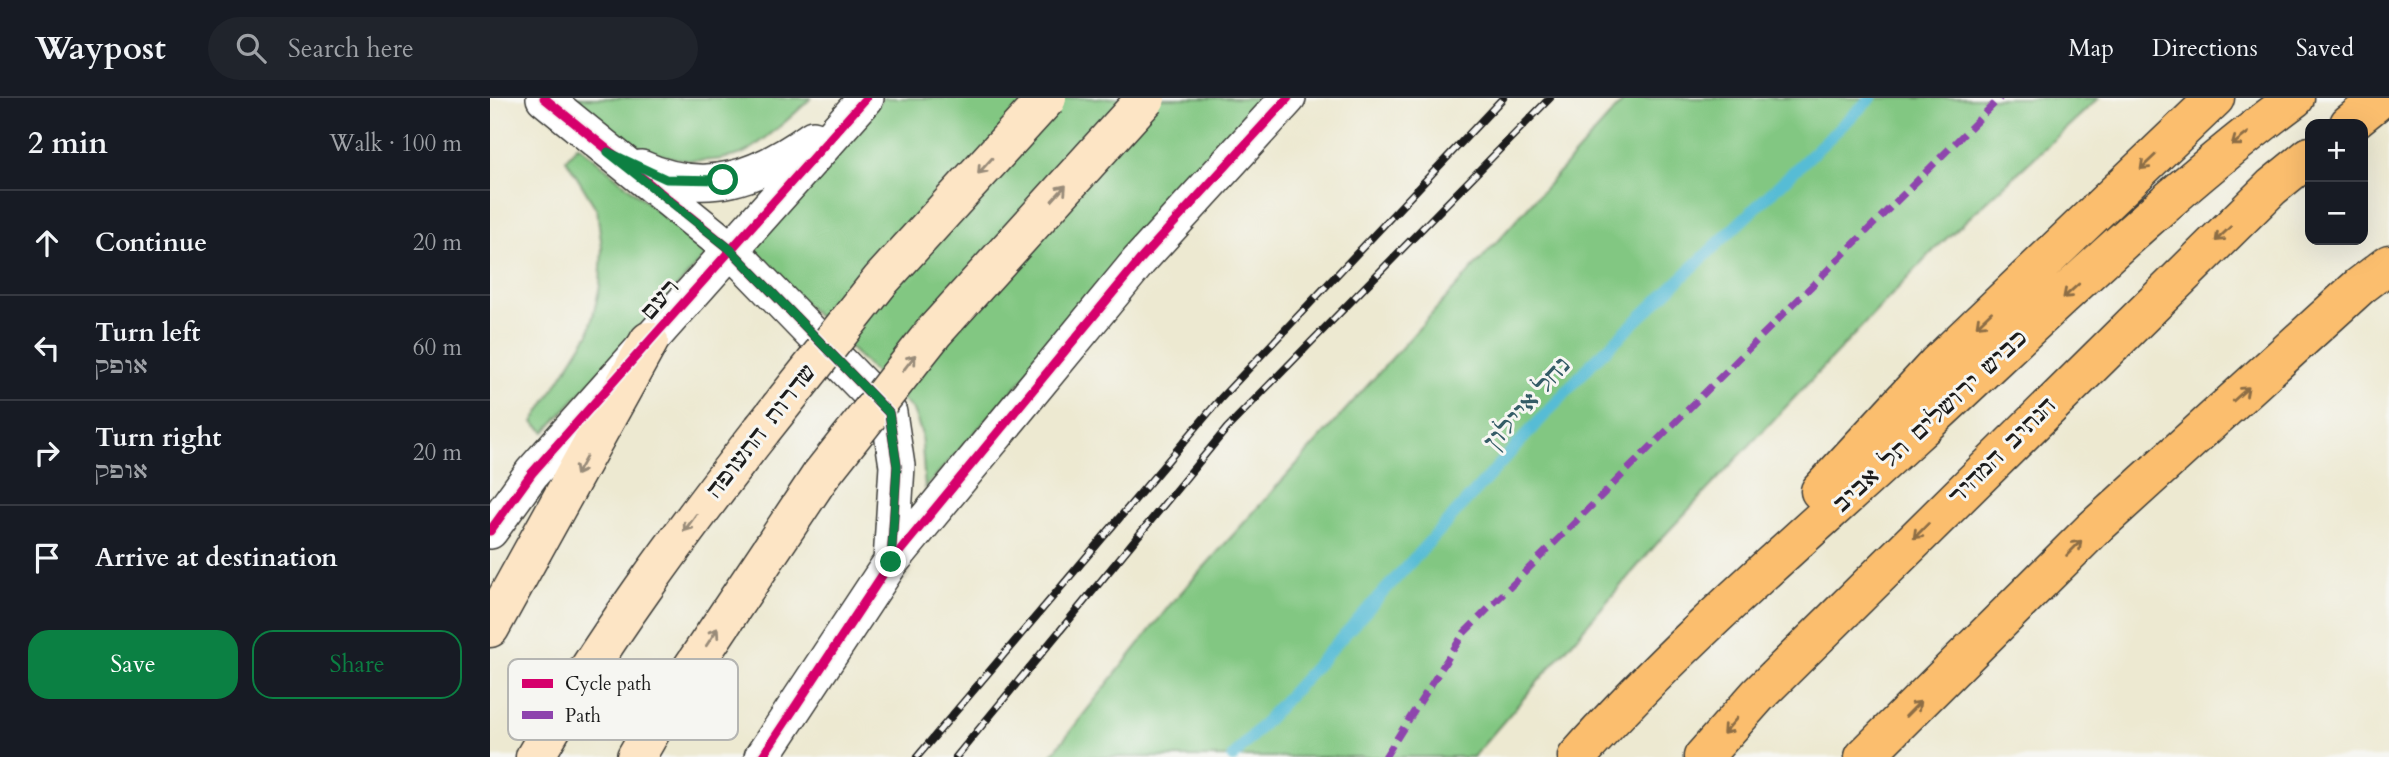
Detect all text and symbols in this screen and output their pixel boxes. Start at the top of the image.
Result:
search box [208,17,698,80]
text: Waypost [35,26,166,71]
icon: search [232,29,270,67]
text: Search here [288,31,414,66]
text: Map [2068,32,2114,65]
text: Directions [2152,32,2258,65]
text: Saved [2296,32,2354,65]
map controls [2305,119,2368,245]
button: + [2305,119,2368,182]
text: 2 min [28,123,108,164]
text: Walk · 100 m [329,128,462,159]
one-way arrow [2231,132,2250,146]
one-way arrow [2140,153,2157,170]
one-way arrow [977,157,993,175]
route start [707,164,738,195]
button: − [2305,182,2368,245]
one-way arrow [1051,184,1067,202]
icon: ahead [28,224,66,262]
text: Continue [95,225,207,260]
one-way arrow [2215,225,2232,242]
text: 20 m [413,227,462,258]
street label: רעם [634,272,686,326]
one-way arrow [2063,283,2080,300]
one-way arrow [1975,311,1992,328]
text: Turn left [95,315,200,350]
street label: כביש ירושלים תל אביב [1826,323,2034,519]
icon: left [28,329,66,367]
text: 60 m [413,332,462,363]
text: אופק [95,350,148,381]
water label: נחל איילון [1476,350,1578,458]
one-way arrow [901,355,917,373]
street label: שדרות התעופה [699,358,823,504]
one-way arrow [2232,386,2250,402]
street label: הנתיב המהיר [1941,390,2063,512]
text: Turn right [95,420,222,455]
icon: right [28,434,66,472]
text: 20 m [413,437,462,468]
text: אופק [95,455,148,486]
one-way arrow [574,455,588,475]
one-way arrow [683,513,698,532]
one-way arrow [1913,522,1930,539]
icon: arrive [28,539,66,577]
text: Arrive at destination [95,540,338,575]
one-way arrow [2065,540,2082,557]
route end [875,546,906,577]
one-way arrow [704,628,719,647]
button: Save [28,630,238,699]
button: Share [252,630,462,699]
legend [508,659,738,740]
text: Cycle path [565,671,652,697]
one-way arrow [1904,700,1921,717]
text: Path [565,703,601,729]
one-way arrow [1722,717,1739,734]

